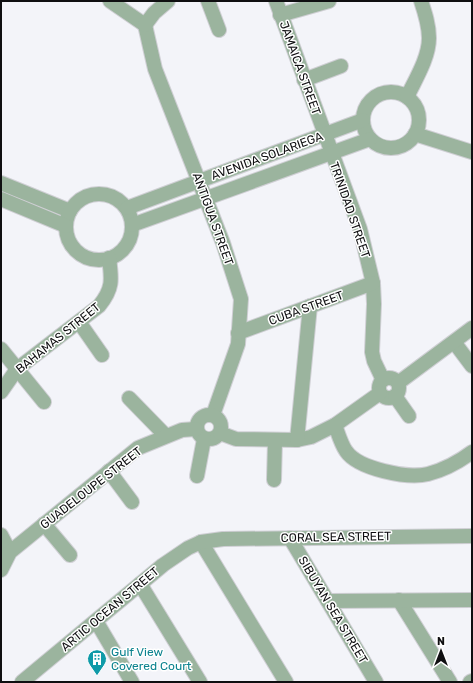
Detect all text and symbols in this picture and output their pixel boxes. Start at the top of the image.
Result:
street label: JAMAICA STREET [277,19,323,117]
street label: AVENIDA SOLARIEGA [209,129,325,183]
street label: TRINIDAD STREET [327,160,373,260]
street label: ANTIGUA STREET [190,171,236,267]
street label: CUBA STREET [267,288,345,328]
street label: BAHAMAS STREET [13,300,103,376]
street label: GUADELOUPE STREET [38,444,145,532]
street label: CORAL SEA STREET [281,529,391,545]
street label: SIBUYAN SEA STREET [295,554,371,666]
street label: ARTIC OCEAN STREET [58,564,162,654]
north arrow [421,631,461,671]
text: N [437,635,445,648]
place label: Gulf View Covered Court [111,645,192,673]
building icon: Gulf View Covered Court [86,648,108,676]

